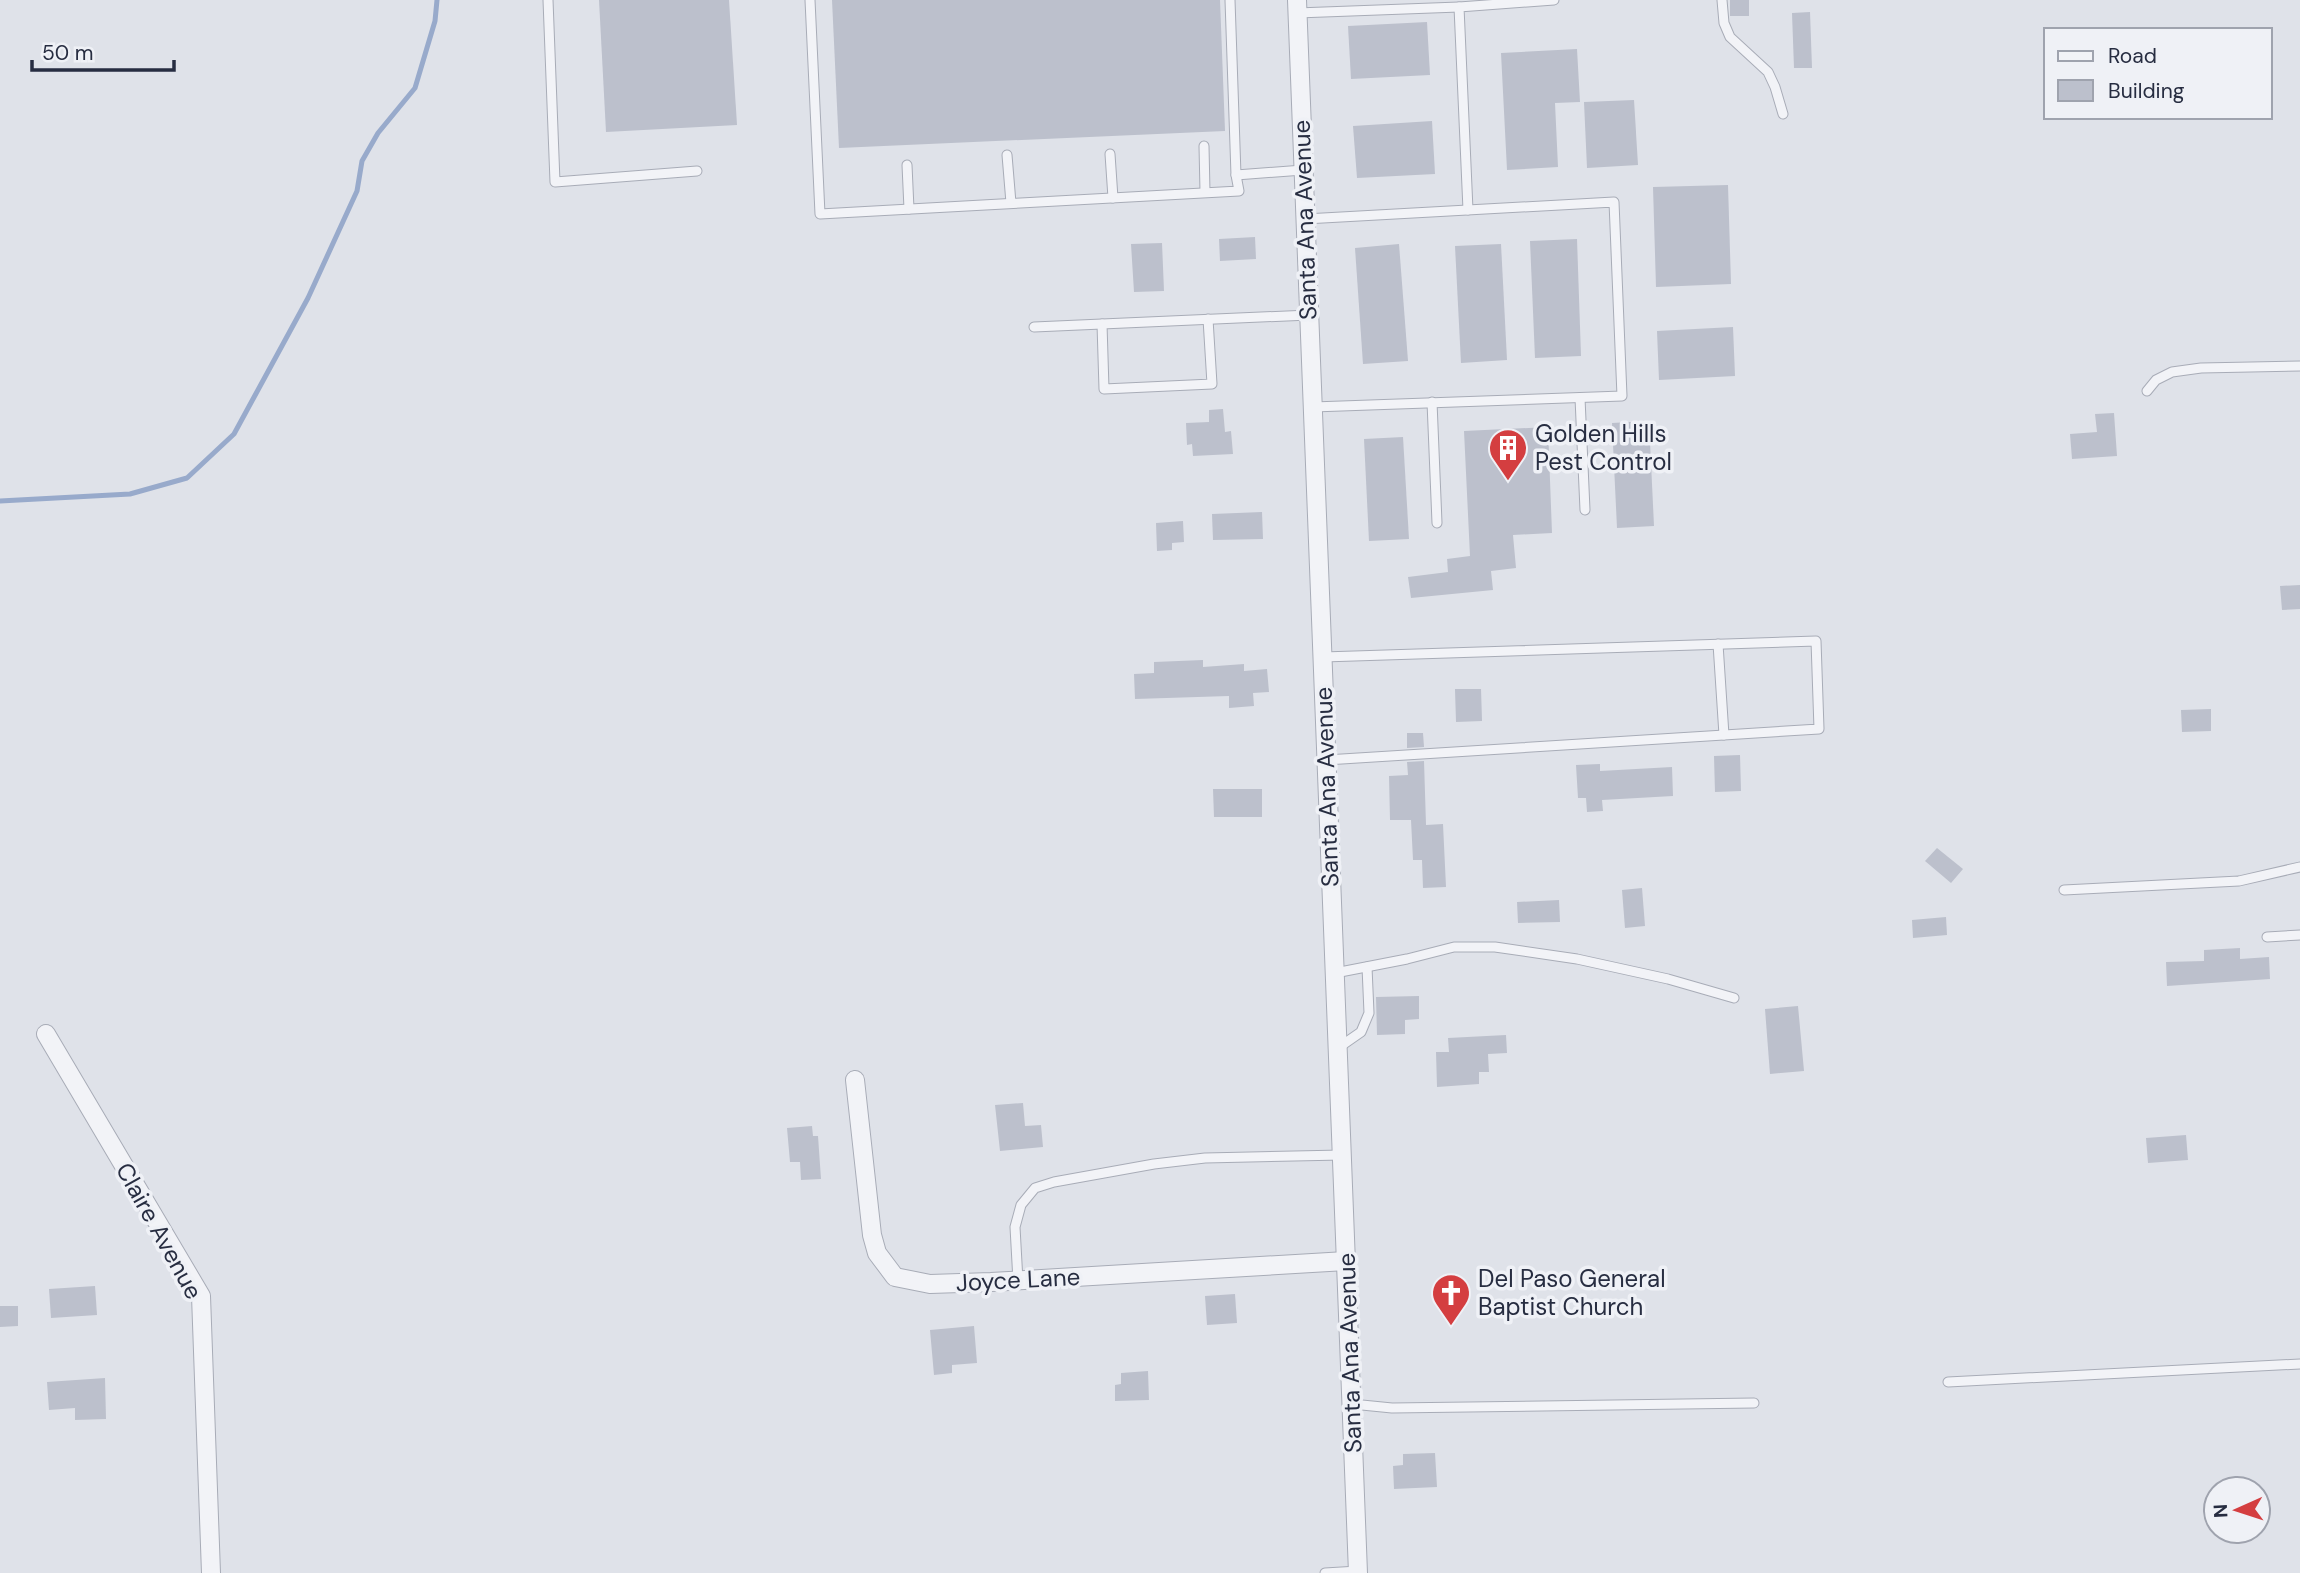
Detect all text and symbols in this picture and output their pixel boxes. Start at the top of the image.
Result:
scale bar [32,28,173,72]
legend [2044,28,2272,119]
text: 50 m [42,39,93,67]
text: Road [2108,42,2157,70]
text: Building [2108,77,2185,105]
street label: Santa Ana Avenue [1286,119,1323,321]
place label: Golden Hills Pest Control [1535,418,1672,477]
building icon: Golden Hills Pest Control [1487,427,1529,482]
street label: Santa Ana Avenue [1308,686,1345,888]
street label: Claire Avenue [109,1157,210,1304]
street label: Santa Ana Avenue [1331,1252,1368,1454]
street label: Joyce Lane [955,1261,1081,1298]
place label: Del Paso General Baptist Church [1478,1263,1666,1322]
church icon: Del Paso General Baptist Church [1430,1272,1472,1327]
north arrow [2202,1475,2272,1545]
text: N [2208,1503,2233,1518]

